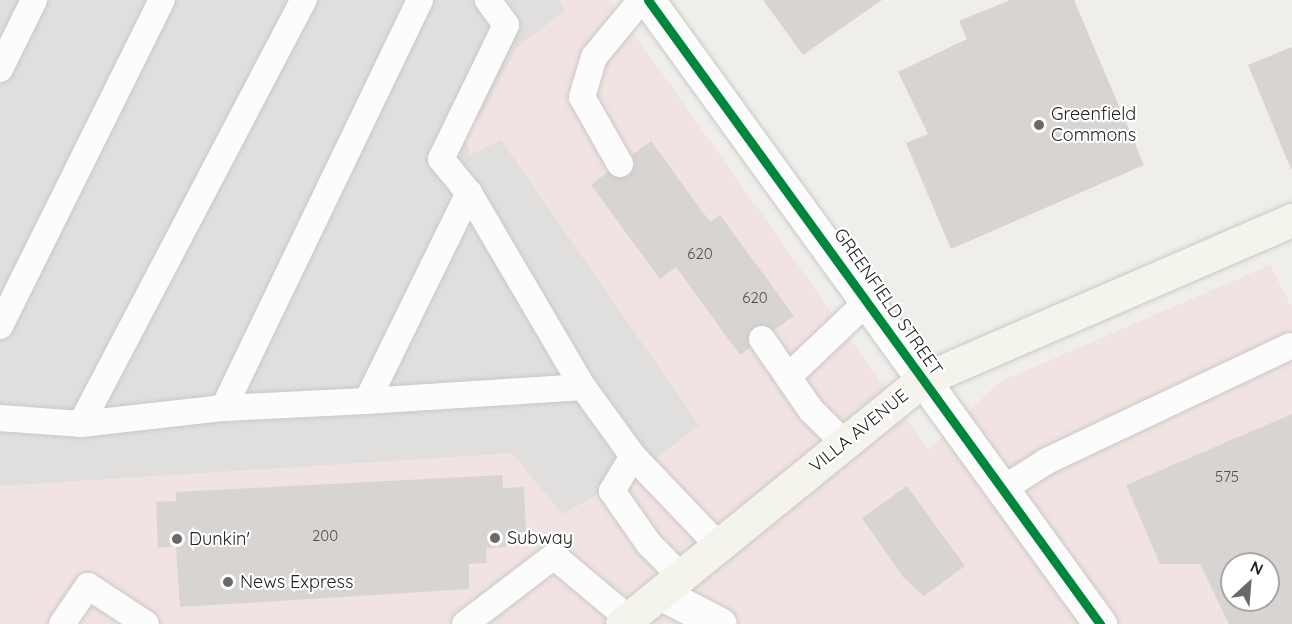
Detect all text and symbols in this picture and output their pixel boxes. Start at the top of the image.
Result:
place label: Greenfield Commons [1051,104,1136,146]
marker: Greenfield Commons [1032,118,1046,132]
street label: GREENFIELD STREET [829,224,947,380]
house number: 620 [687,245,713,263]
house number: 620 [742,289,768,307]
street label: VILLA AVENUE [805,385,913,477]
house number: 575 [1215,468,1239,486]
house number: 200 [312,527,338,545]
place label: Subway [507,527,573,549]
place label: Dunkin' [189,528,250,550]
marker: Subway [488,531,502,545]
marker: Dunkin' [170,532,184,546]
north arrow [1220,552,1280,612]
text: N [1247,556,1267,579]
place label: News Express [240,571,354,593]
marker: News Express [221,575,235,589]

